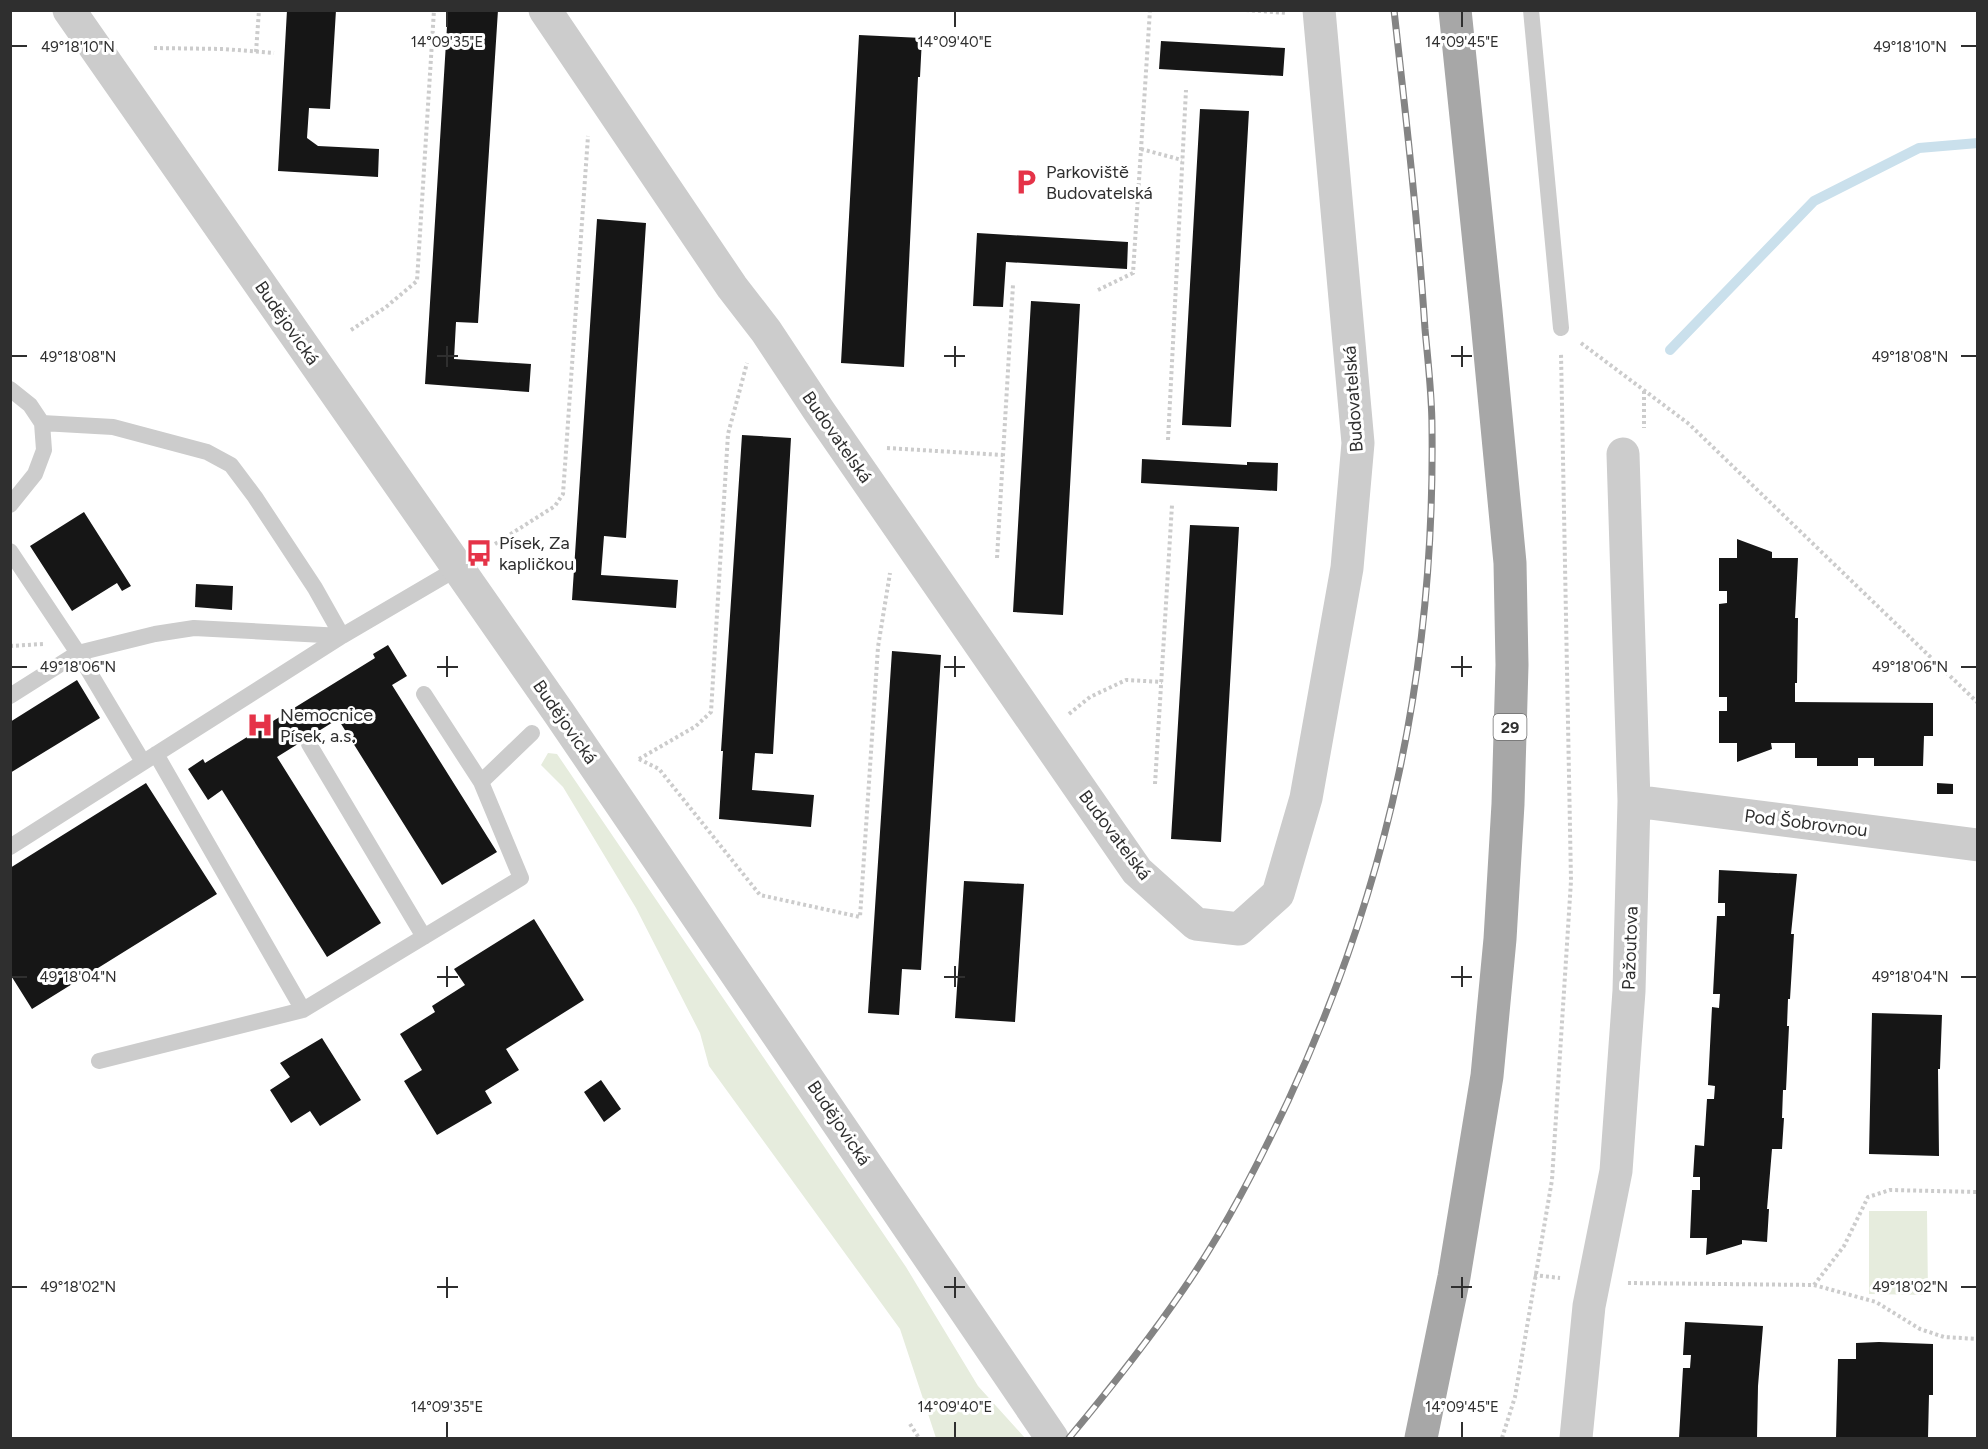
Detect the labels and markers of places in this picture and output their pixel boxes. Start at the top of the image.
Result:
place label: Parkoviště Budovatelská [1046,161,1153,204]
parking icon: Parkoviště Budovatelská [1011,167,1041,197]
place label: Písek, Za kapličkou [499,532,574,575]
bus stop icon: Písek, Za kapličkou [464,538,494,568]
place label: Nemocnice Písek, a.s. [280,704,373,747]
hospital icon: Nemocnice Písek, a.s. [245,710,275,740]

